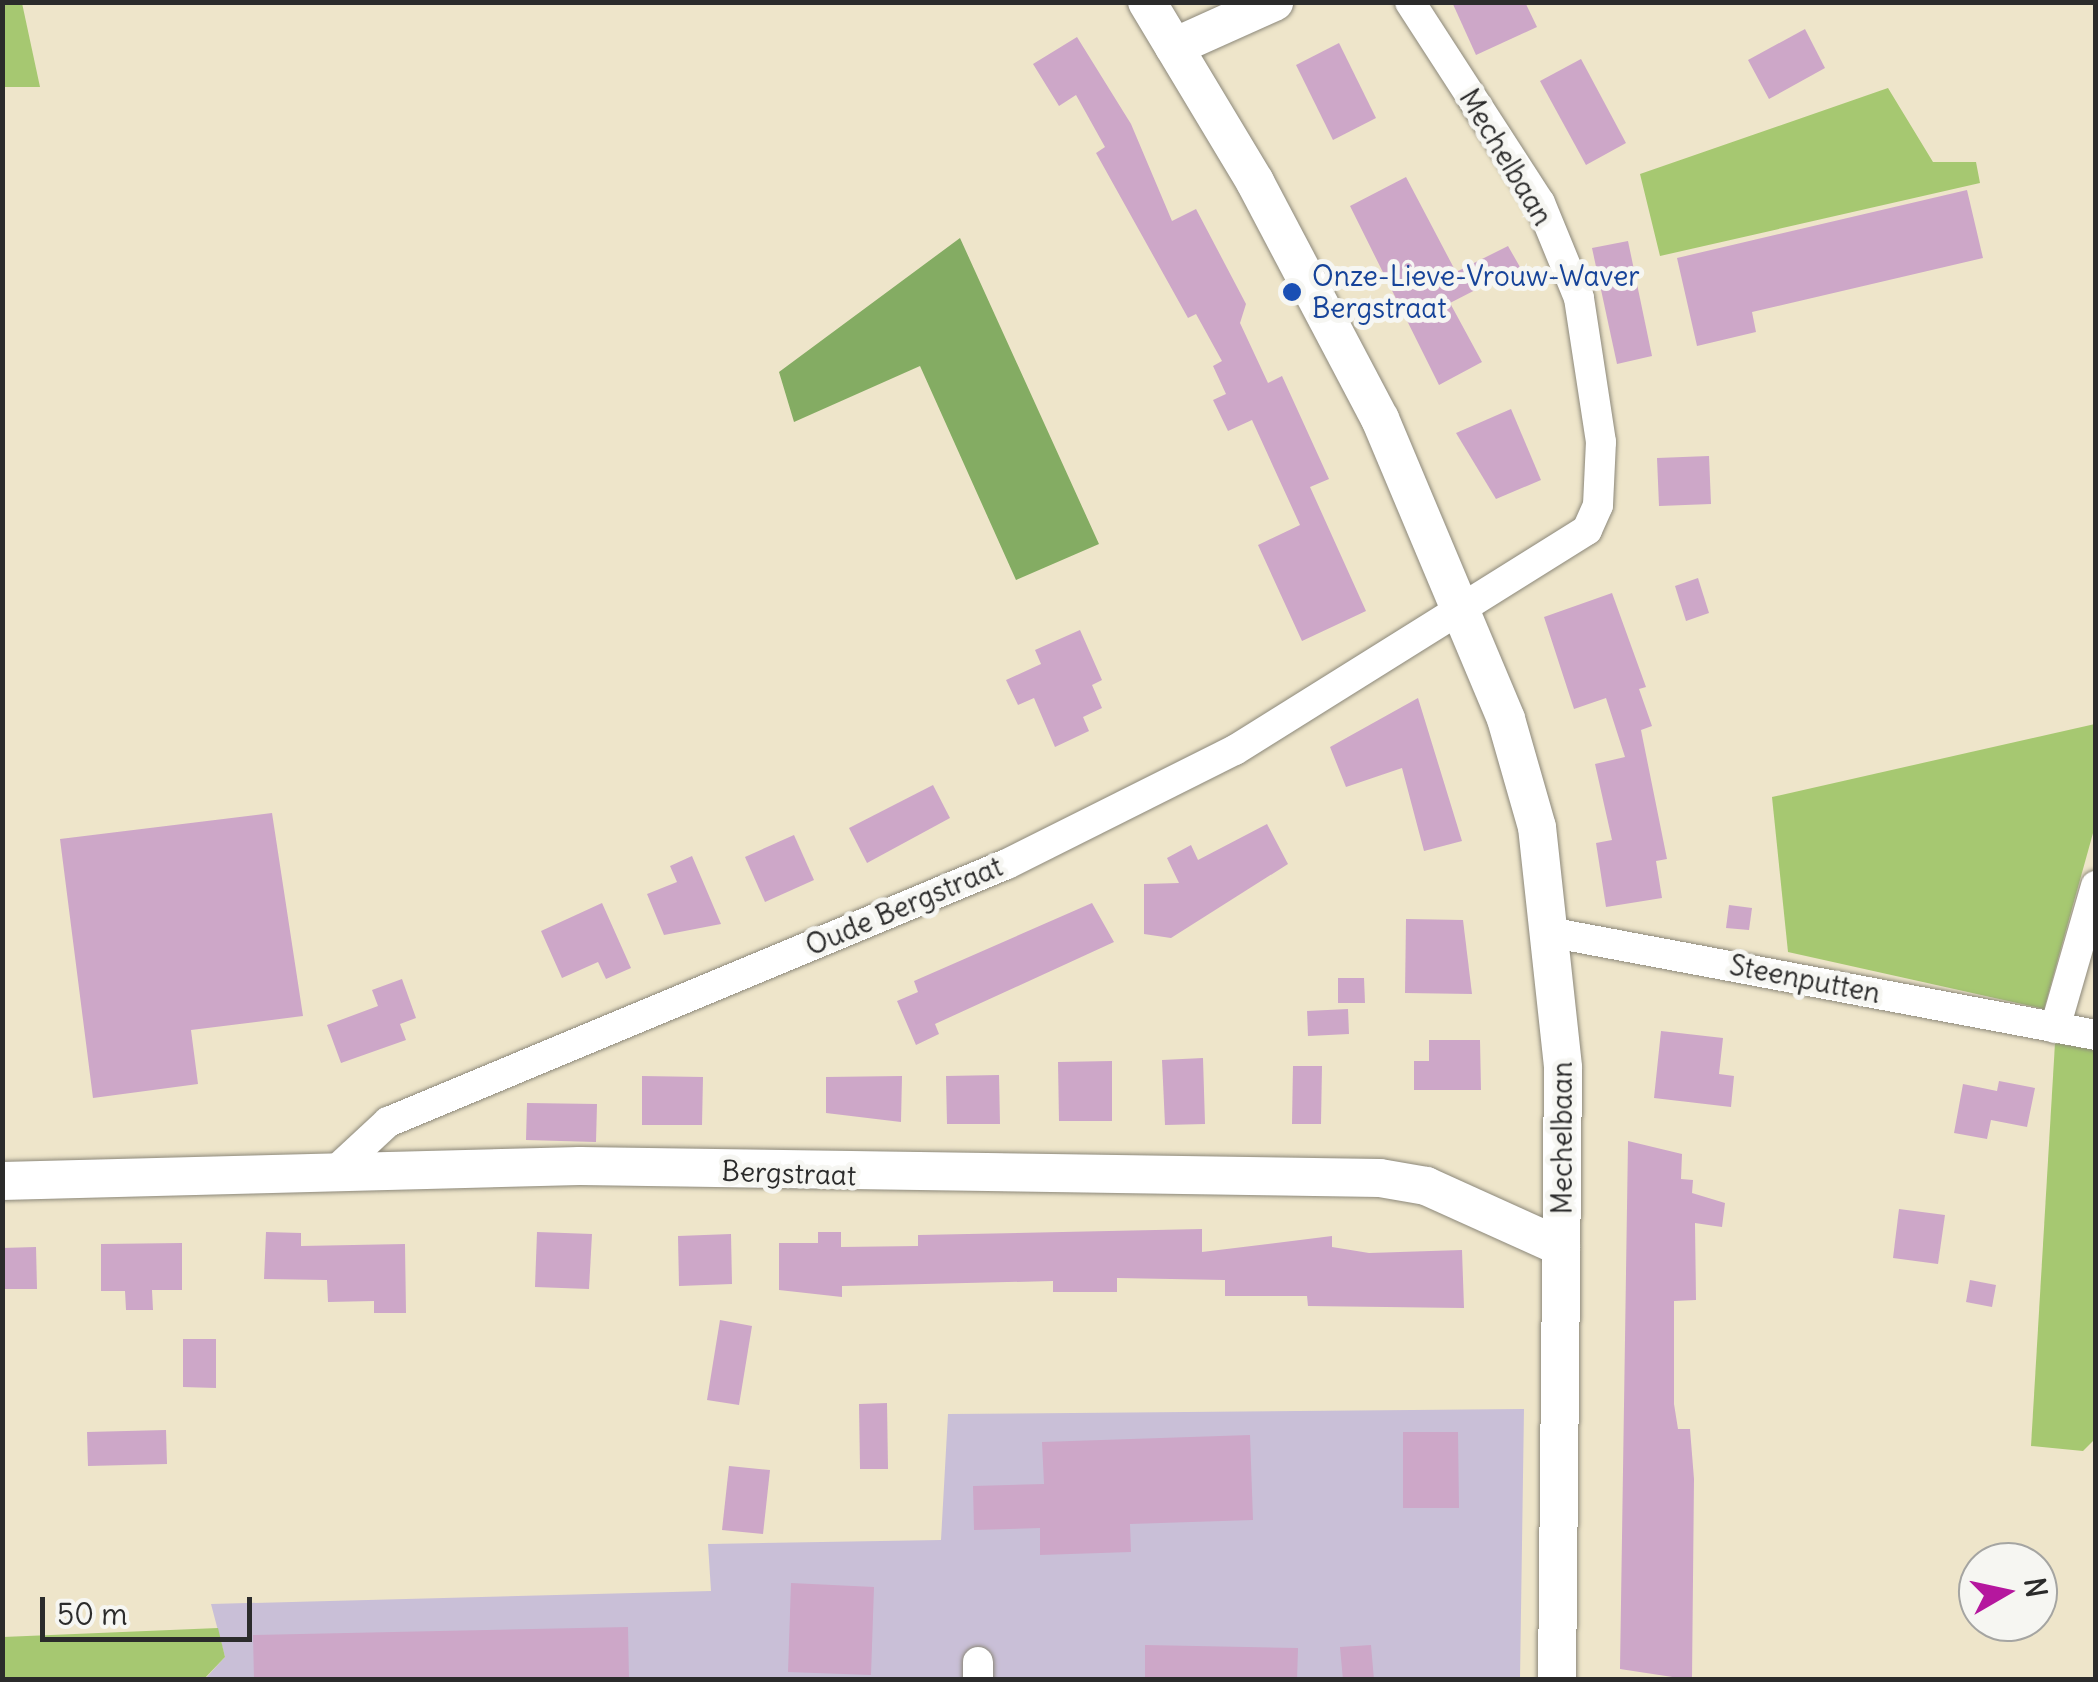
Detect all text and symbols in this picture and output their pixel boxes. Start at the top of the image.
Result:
street label: Mechelbaan [1452,83,1560,231]
place label: Onze-Lieve-Vrouw-Waver Bergstraat [1312,259,1640,325]
marker: Onze-Lieve-Vrouw-Waver Bergstraat [1281,281,1303,303]
street label: Oude Bergstraat [800,849,1008,963]
street label: Steenputten [1727,948,1883,1010]
street label: Mechelbaan [1545,1062,1579,1214]
street label: Bergstraat [721,1154,857,1192]
north arrow [1958,1542,2058,1642]
text: N [2016,1575,2055,1600]
scale bar [45,1577,258,1639]
text: 50 m [57,1595,127,1633]

